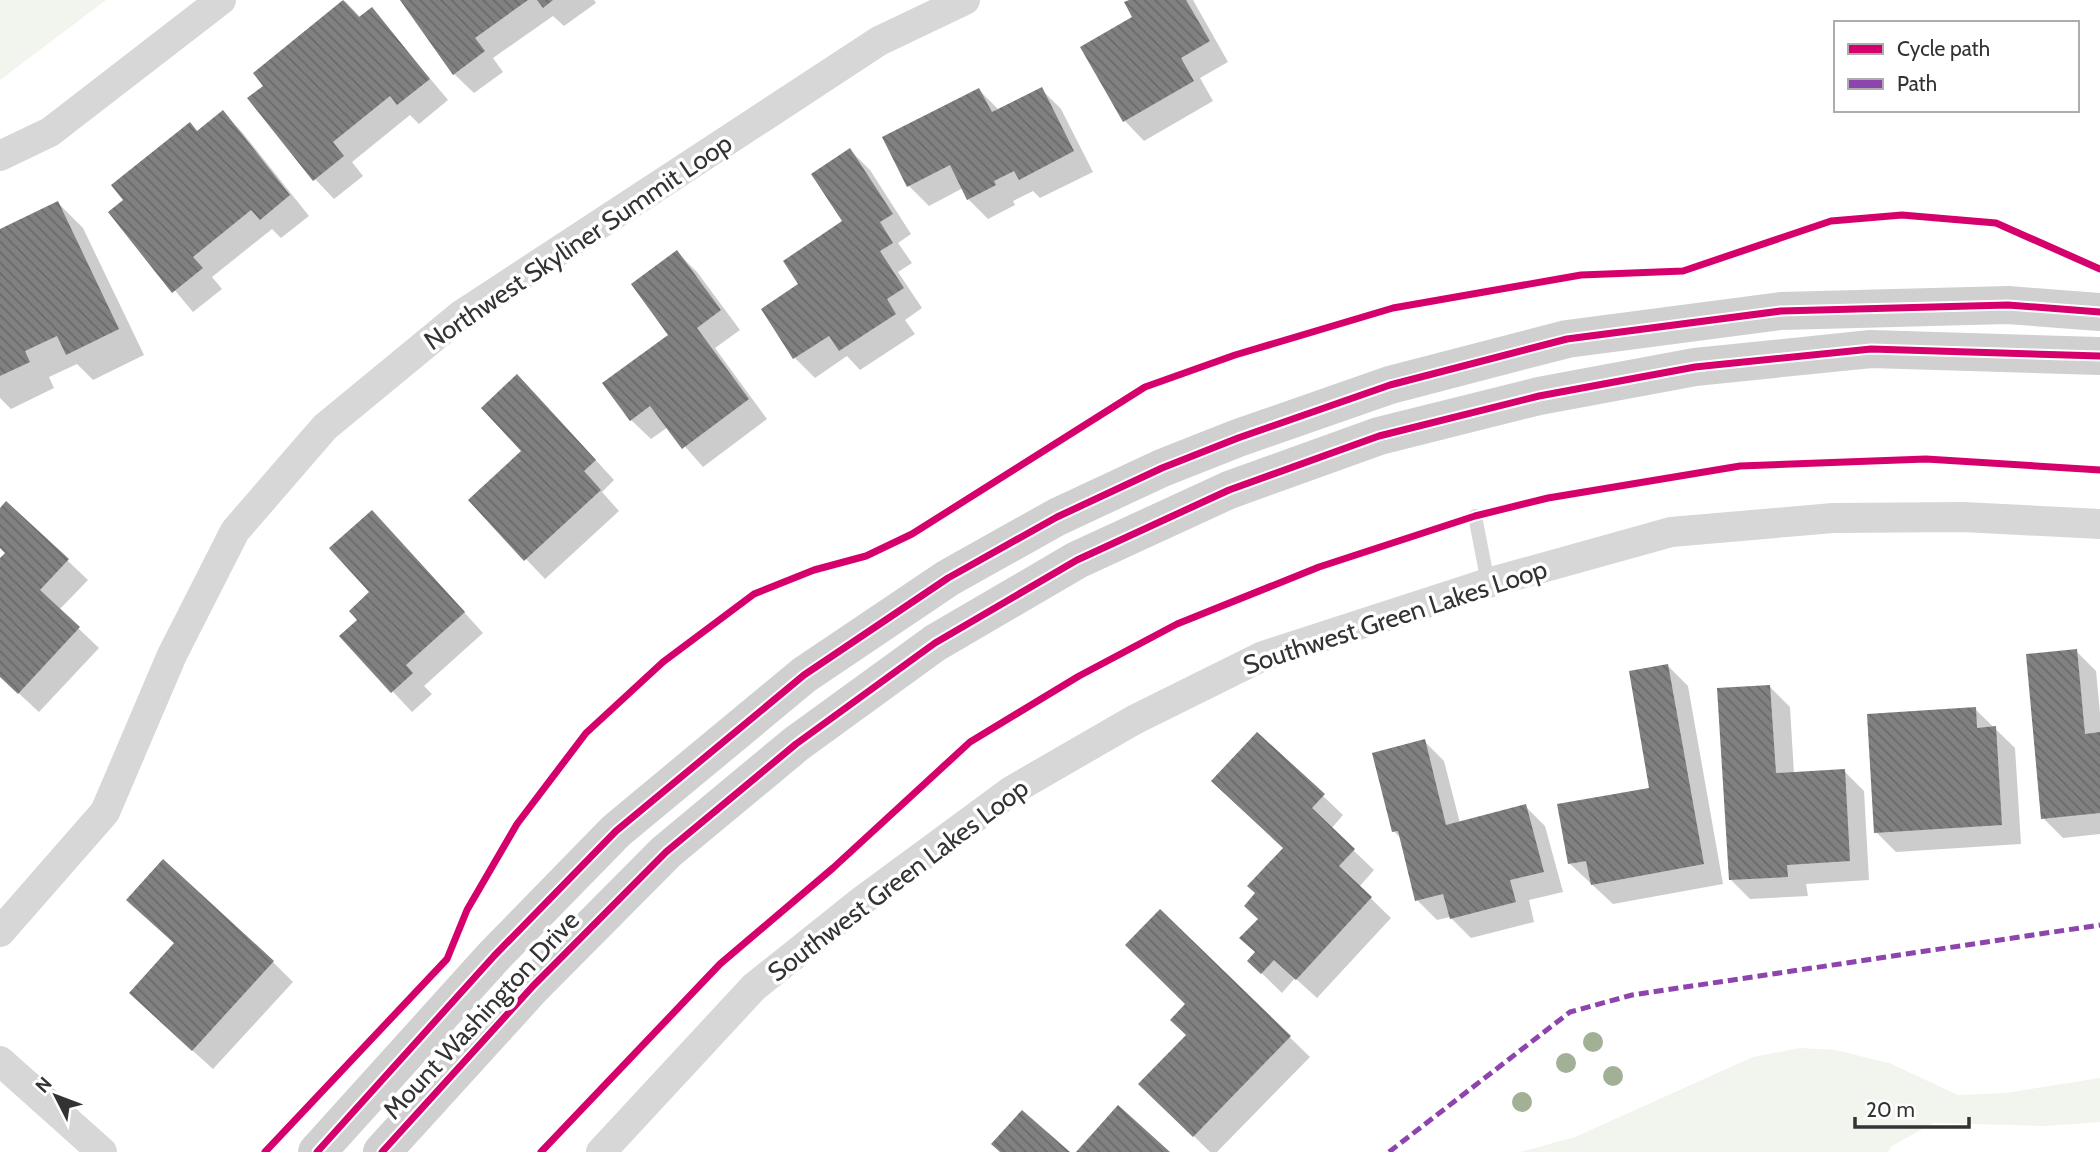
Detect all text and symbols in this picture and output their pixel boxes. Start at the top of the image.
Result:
legend [1834,21,2079,112]
text: Cycle path [1897,36,1990,61]
text: Path [1897,71,1937,96]
street label: Northwest Skyliner Summit Loop [418,127,738,357]
street label: Southwest Green Lakes Loop [1239,553,1551,681]
street label: Southwest Green Lakes Loop [761,772,1035,988]
street label: Mount Washington Drive [376,904,586,1126]
north arrow [21,1061,91,1131]
text: N [31,1072,57,1098]
scale bar [1855,1086,1969,1130]
text: 20 m [1866,1097,1915,1122]

